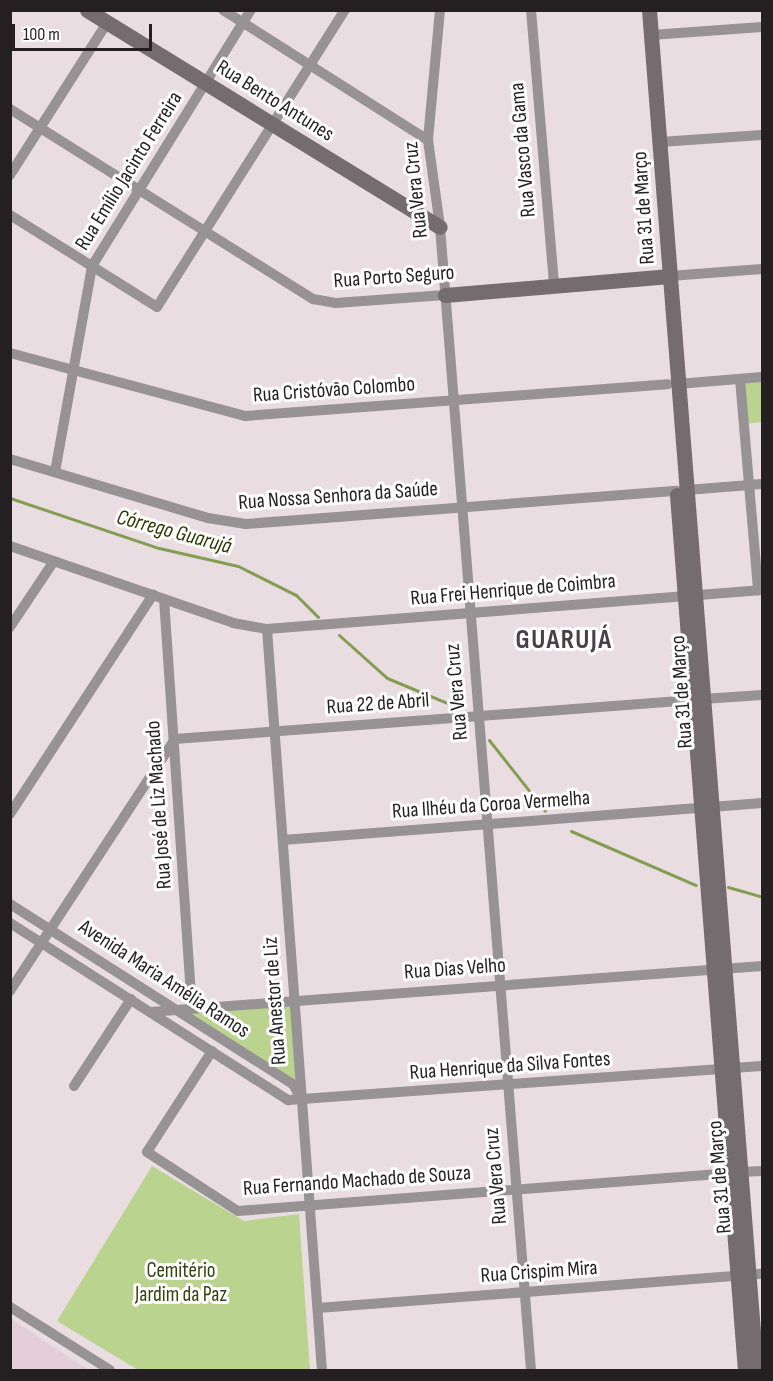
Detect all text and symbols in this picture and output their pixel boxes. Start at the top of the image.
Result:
scale bar [15,12,154,50]
text: 100 m [23,24,60,45]
street label: Rua Bento Antunes [212,55,338,147]
street label: Rua Vasco da Gama [505,82,541,218]
street label: Rua Emílio Jacinto Ferreira [70,87,188,255]
street label: Rua Vera Cruz [398,141,434,239]
street label: Rua 31 de Março [627,151,661,265]
street label: Rua Porto Seguro [333,260,455,294]
street label: Rua Cristóvão Colombo [252,372,416,408]
street label: Rua Nossa Senhora da Saúde [237,476,439,516]
water label: Córrego Guarujá [114,504,234,560]
street label: Rua Frei Henrique de Coimbra [409,568,617,612]
district label: GUARUJÁ [515,625,613,657]
street label: Rua 31 de Março [665,635,699,749]
street label: Rua Vera Cruz [440,643,474,741]
street label: Rua 22 de Abril [326,688,430,720]
street label: Rua José de Liz Machado [141,720,177,890]
street label: Rua Ilhéu da Coroa Vermelha [391,786,591,824]
street label: Avenida Maria Amélia Ramos [74,914,254,1044]
street label: Rua Anestor de Liz [258,936,292,1066]
street label: Rua Dias Velho [403,953,507,985]
street label: Rua Henrique da Silva Fontes [409,1046,611,1086]
street label: Rua 31 de Março [703,1120,737,1234]
street label: Rua Vera Cruz [479,1127,513,1225]
street label: Rua Fernando Machado de Souza [242,1160,472,1202]
street label: Rua Crispim Mira [480,1255,598,1289]
park label: Cemitério Jardim da Paz [135,1258,227,1308]

